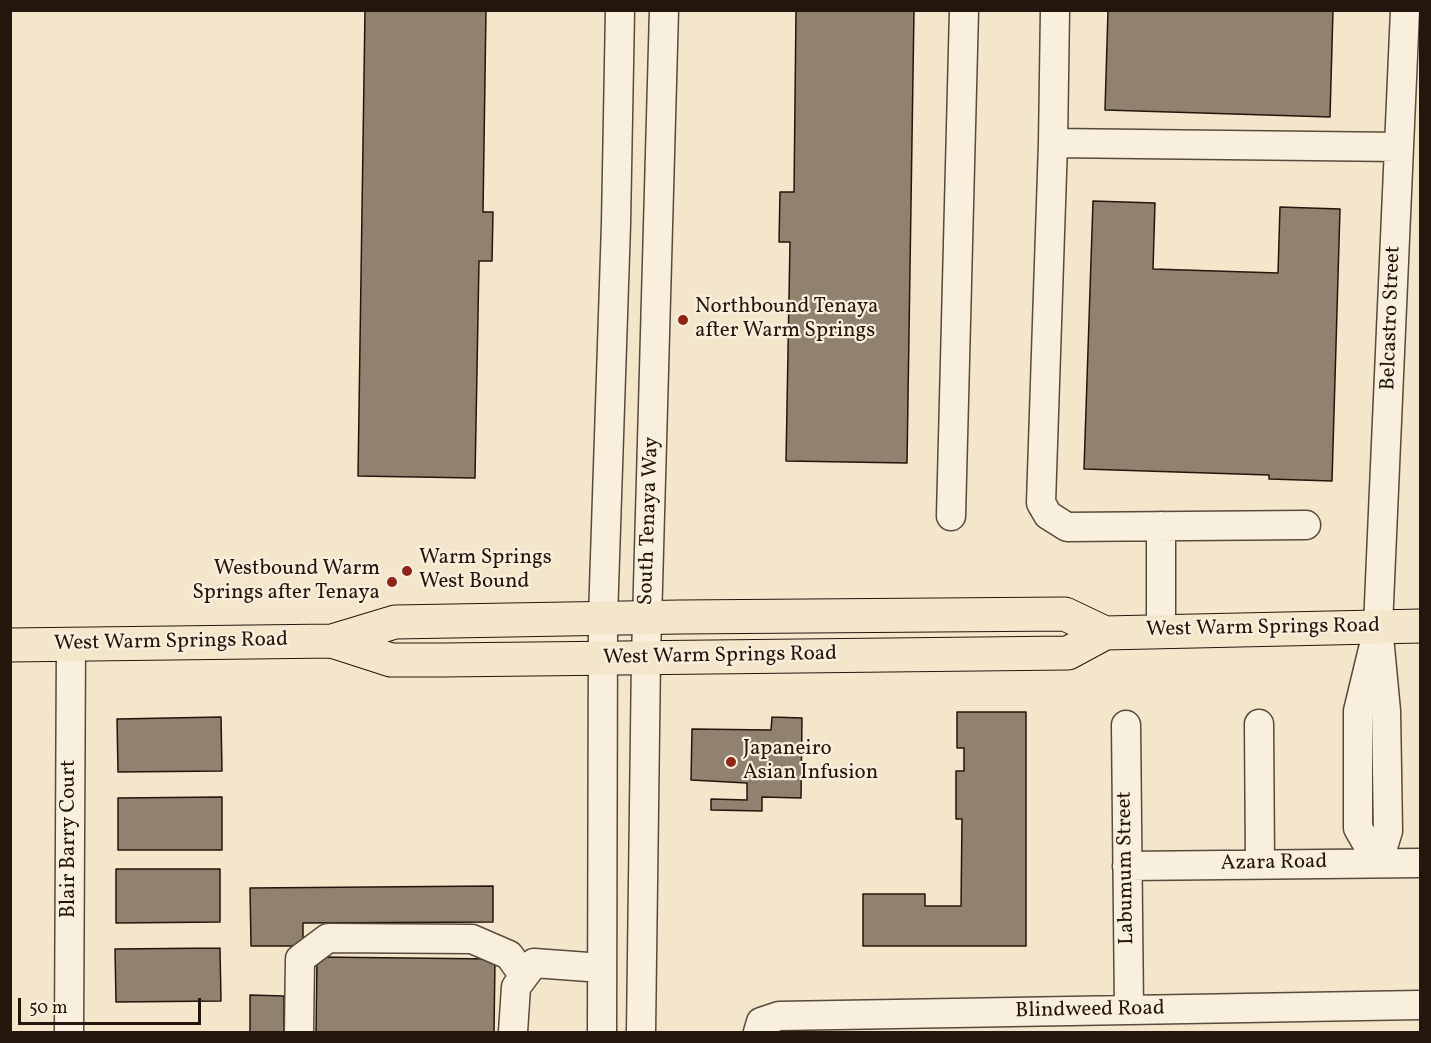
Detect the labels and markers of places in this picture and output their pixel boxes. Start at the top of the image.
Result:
place label: Northbound Tenaya after Warm Springs [695,295,878,345]
marker: Northbound Tenaya after Warm Springs [676,313,690,327]
place label: Warm Springs West Bound [419,546,552,596]
place label: Westbound Warm Springs after Tenaya [192,557,380,607]
marker: Warm Springs West Bound [400,564,414,578]
marker: Westbound Warm Springs after Tenaya [385,575,399,589]
place label: Japaneiro Asian Infusion [743,737,878,787]
marker: Japaneiro Asian Infusion [724,755,738,769]

